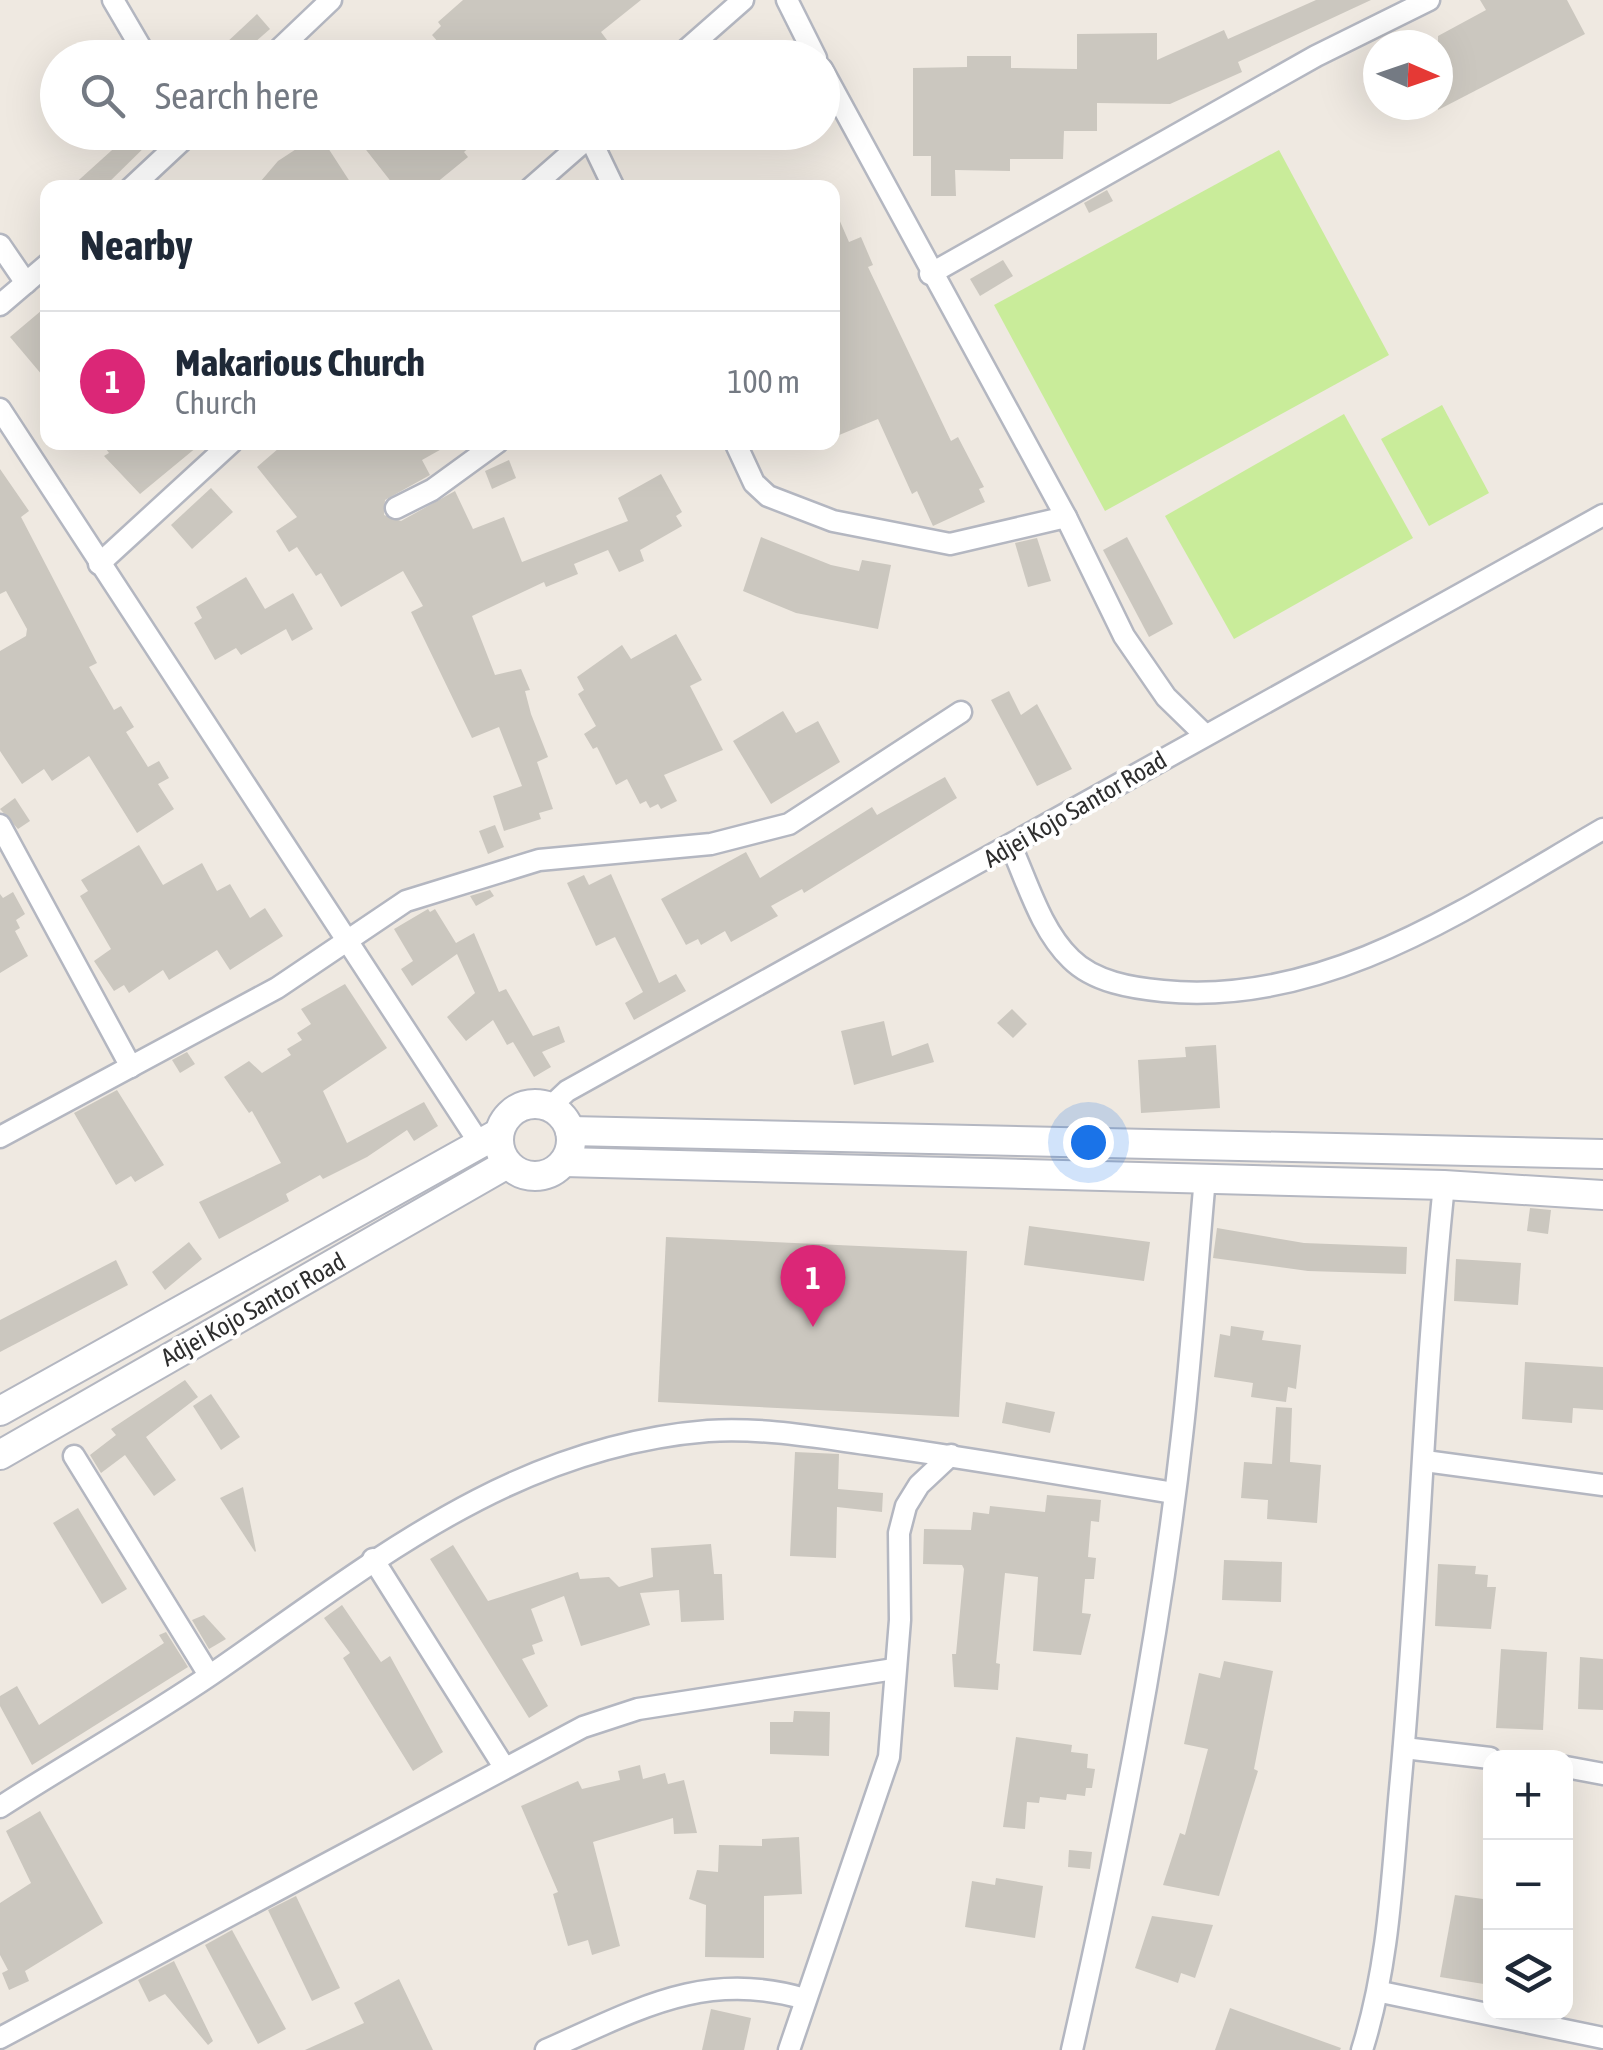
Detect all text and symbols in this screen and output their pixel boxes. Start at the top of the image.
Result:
north arrow [1363,30,1453,120]
search box [40,40,840,150]
icon: search [75,68,130,123]
text: Search here [155,74,319,117]
text: Nearby [80,221,193,269]
text: Makarious Church [175,341,425,384]
text: 1 [105,363,120,400]
text: 100 m [727,363,800,400]
text: Church [175,384,257,421]
street label: Adjei Kojo Santor Road [979,745,1171,873]
your location [1063,1117,1114,1168]
pin: 1 [780,1244,846,1327]
street label: Adjei Kojo Santor Road [156,1247,350,1371]
map controls [1483,1750,1573,2020]
button: + [1483,1750,1573,1840]
button: − [1483,1840,1573,1930]
button: layers [1483,1930,1573,2020]

